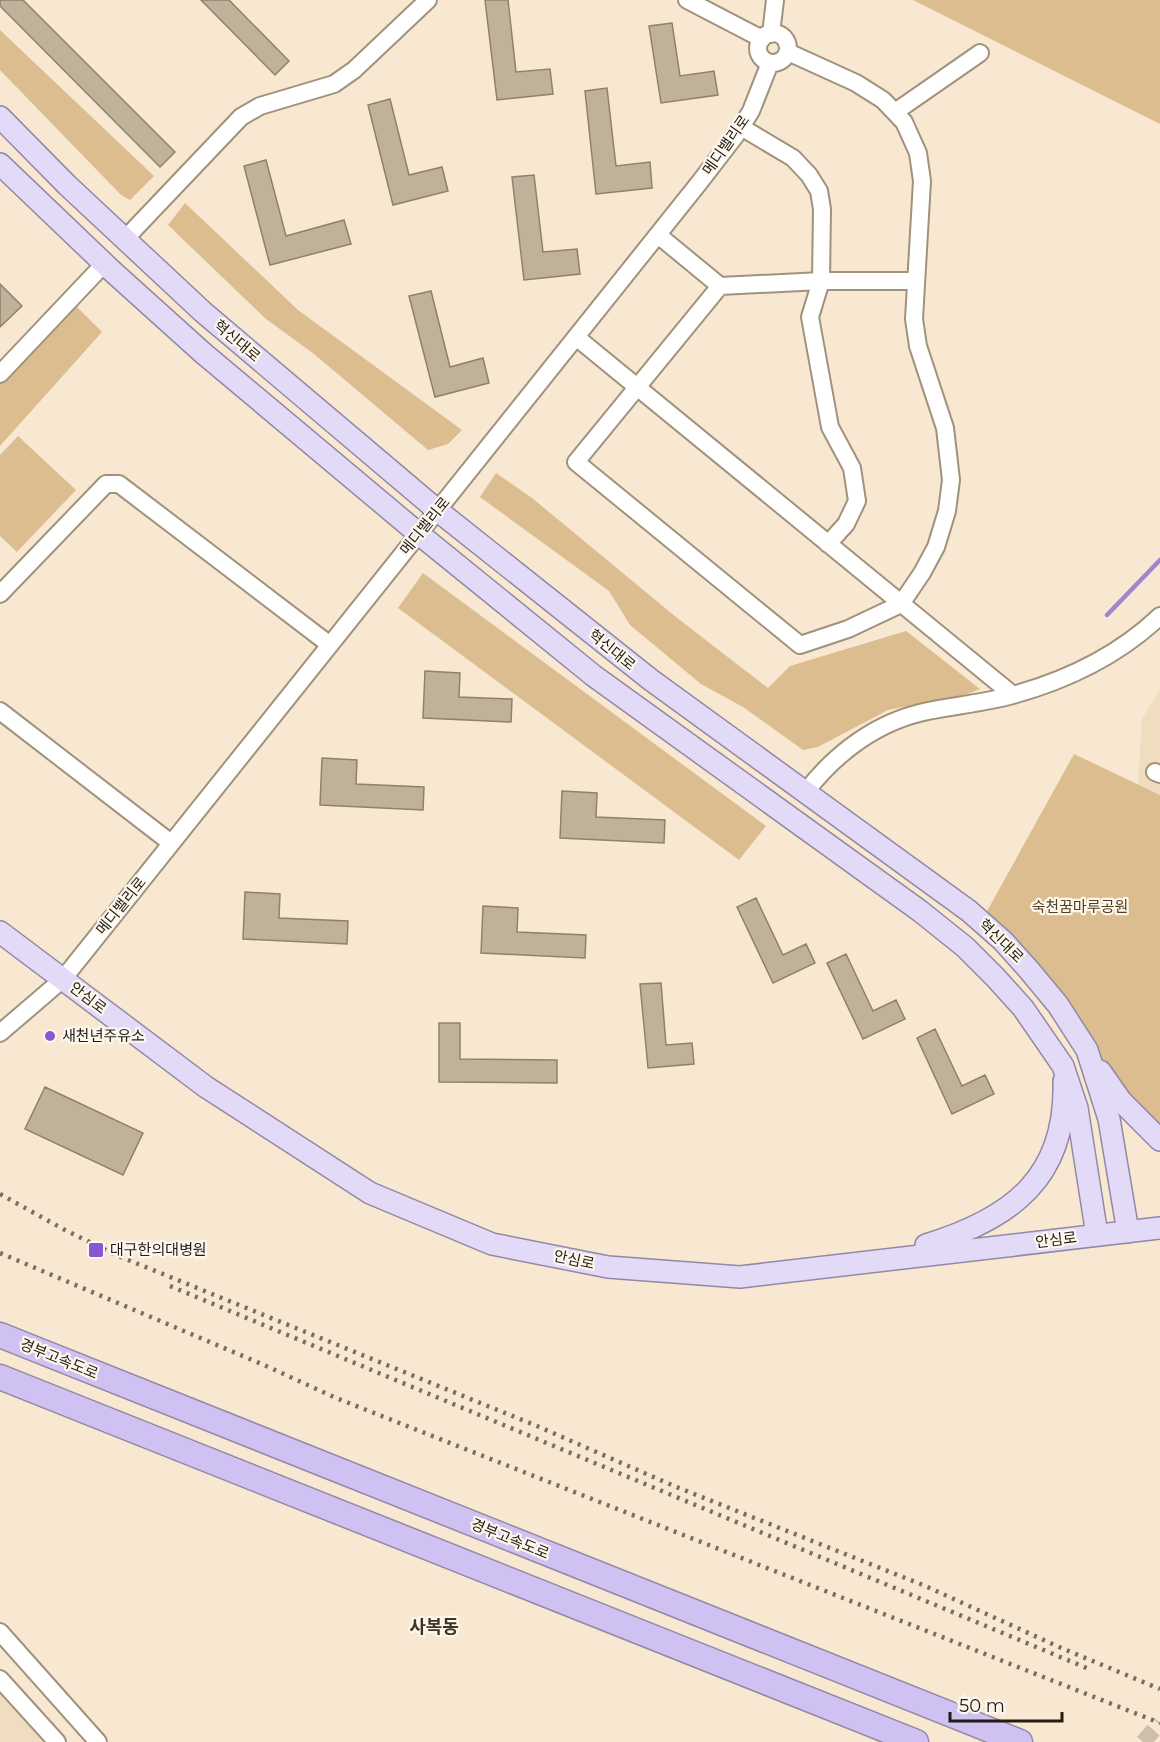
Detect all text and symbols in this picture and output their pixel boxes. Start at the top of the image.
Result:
street label: 메디밸리로 [698,111,753,178]
street label: 혁신대로 [210,316,265,366]
street label: 메디밸리로 [396,493,454,558]
street label: 혁신대로 [585,625,640,674]
street label: 메디밸리로 [92,873,150,938]
park label: 숙천꿈마루공원 [1032,897,1128,916]
street label: 혁신대로 [975,915,1028,967]
street label: 안심로 [66,978,111,1018]
place label: 새천년주유소 [62,1026,145,1045]
marker: 새천년주유소 [43,1029,57,1043]
street label: 안심로 [1034,1228,1078,1251]
place label: 대구한의대병원 [110,1240,207,1259]
marker: 대구한의대병원 [87,1241,105,1259]
street label: 안심로 [552,1246,596,1273]
street label: 경부고속도로 [17,1334,101,1383]
street label: 경부고속도로 [468,1514,552,1563]
district label: 사복동 [409,1616,459,1638]
scale bar [950,1685,1062,1723]
text: 50 m [959,1695,1005,1717]

